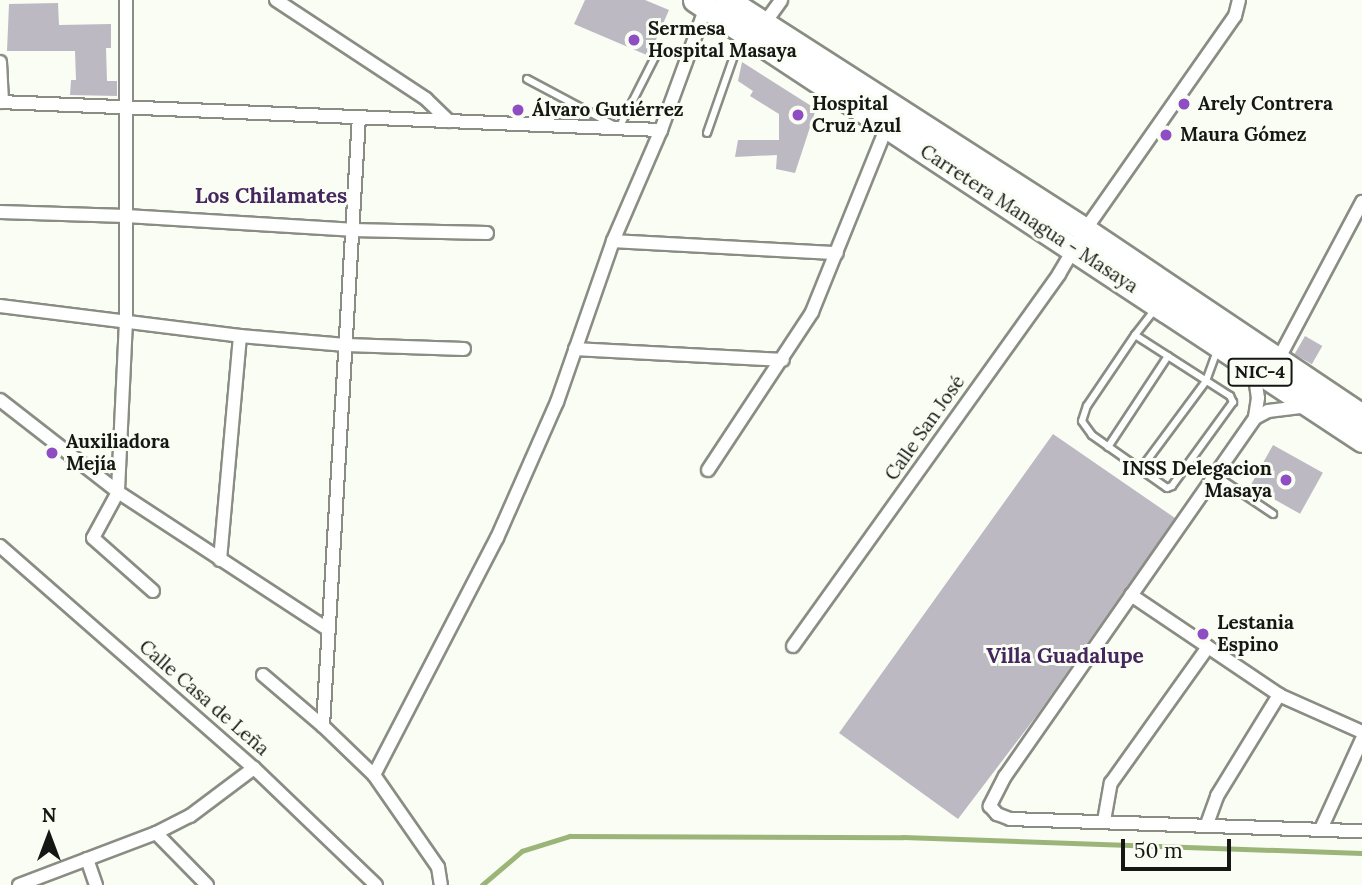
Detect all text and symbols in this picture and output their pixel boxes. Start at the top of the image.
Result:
place label: Sermesa Hospital Masaya [648,18,797,62]
marker: Sermesa Hospital Masaya [626,32,642,48]
place label: Hospital Cruz Azul [812,93,901,137]
place label: Arely Contrera [1198,93,1333,115]
marker: Arely Contrera [1176,96,1192,112]
place label: Álvaro Gutiérrez [532,99,684,121]
marker: Álvaro Gutiérrez [510,102,526,118]
marker: Hospital Cruz Azul [790,107,806,123]
place label: Maura Gómez [1180,124,1307,146]
marker: Maura Gómez [1158,127,1174,143]
street label: Carretera Managua - Masaya [916,140,1142,298]
district label: Los Chilamates [195,183,347,209]
road number: NIC-4 [1227,358,1293,386]
street label: Calle San José [880,371,970,485]
place label: Auxiliadora Mejía [66,431,170,475]
marker: Auxiliadora Mejía [44,445,60,461]
place label: INSS Delegacion Masaya [1122,458,1272,502]
marker: INSS Delegacion Masaya [1278,472,1294,488]
place label: Lestania Espino [1217,612,1294,656]
marker: Lestania Espino [1195,626,1211,642]
street label: Calle Casa de Leña [134,635,274,761]
district label: Villa Guadalupe [986,643,1144,669]
north arrow [14,801,84,871]
text: N [42,803,56,827]
scale bar [1124,826,1234,870]
text: 50 m [1134,837,1183,864]

